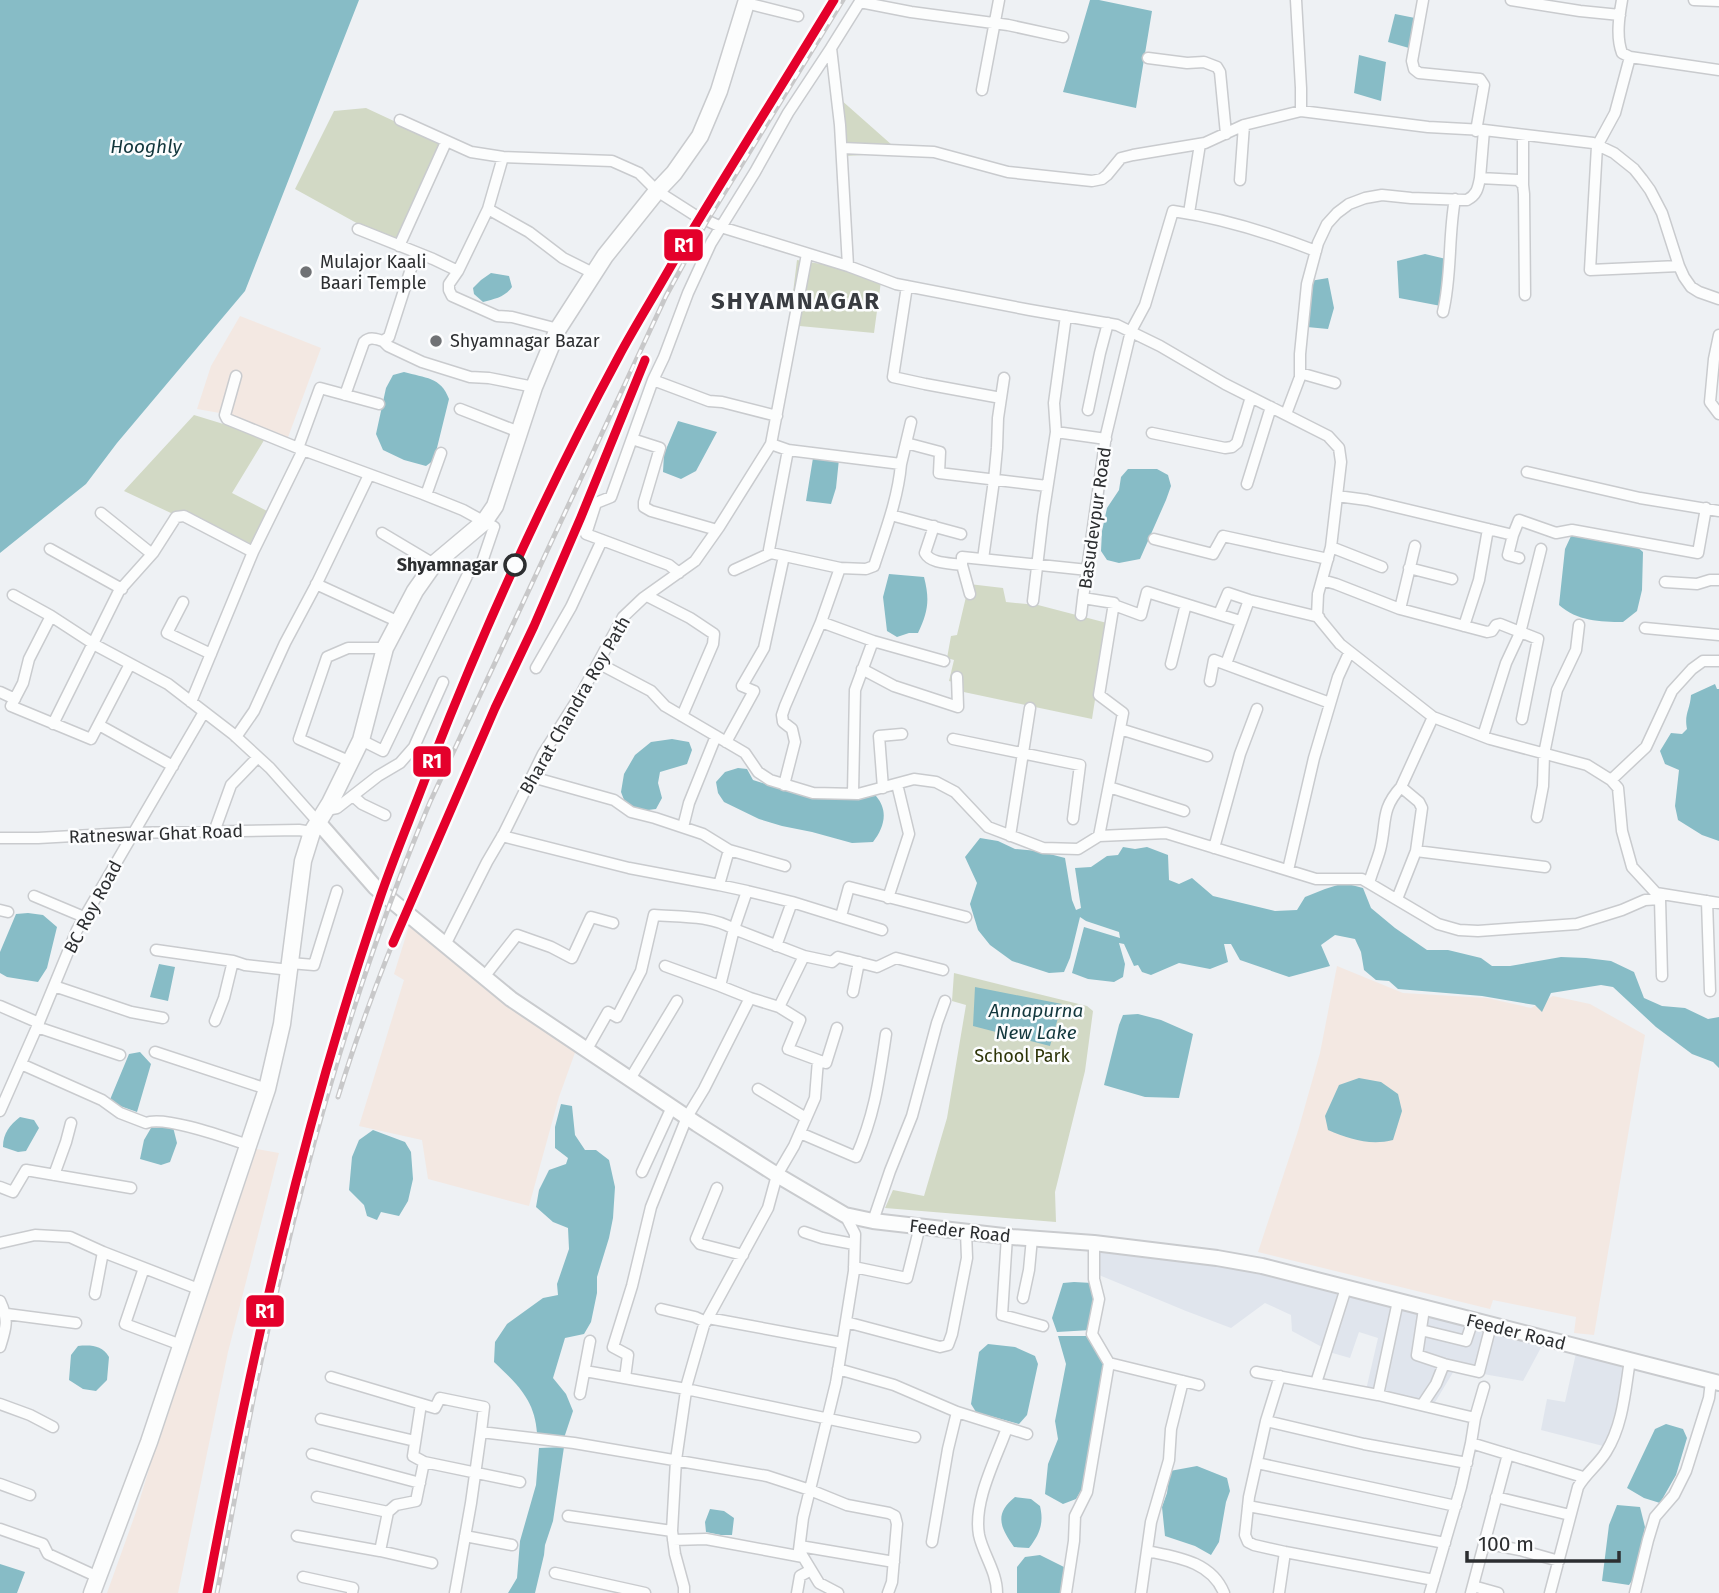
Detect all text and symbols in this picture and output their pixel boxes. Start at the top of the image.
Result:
water label: Hooghly [110,135,182,158]
line badge: R1 [663,228,704,262]
text: R1 [674,234,694,257]
place label: Mulajor Kaali Baari Temple [320,251,427,294]
marker: Mulajor Kaali Baari Temple [298,264,314,280]
district label: SHYAMNAGAR [711,287,881,315]
place label: Shyamnagar Bazar [450,330,600,352]
marker: Shyamnagar Bazar [428,333,444,349]
street label: Basudevpur Road [1074,446,1116,590]
place label: Shyamnagar [397,554,499,576]
marker: Shyamnagar [504,554,526,576]
street label: Bharat Chandra Roy Path [515,612,635,798]
line badge: R1 [412,745,452,778]
text: R1 [422,750,442,773]
street label: Ratneswar Ghat Road [69,820,243,848]
street label: BC Roy Road [59,857,127,957]
water label: Annapurna New Lake [988,999,1083,1044]
park label: School Park [974,1045,1071,1067]
street label: Feeder Road [908,1215,1012,1247]
line badge: R1 [245,1294,285,1328]
text: R1 [255,1300,275,1323]
street label: Feeder Road [1464,1309,1568,1355]
scale bar [1467,1520,1619,1564]
text: 100 m [1478,1531,1534,1557]

